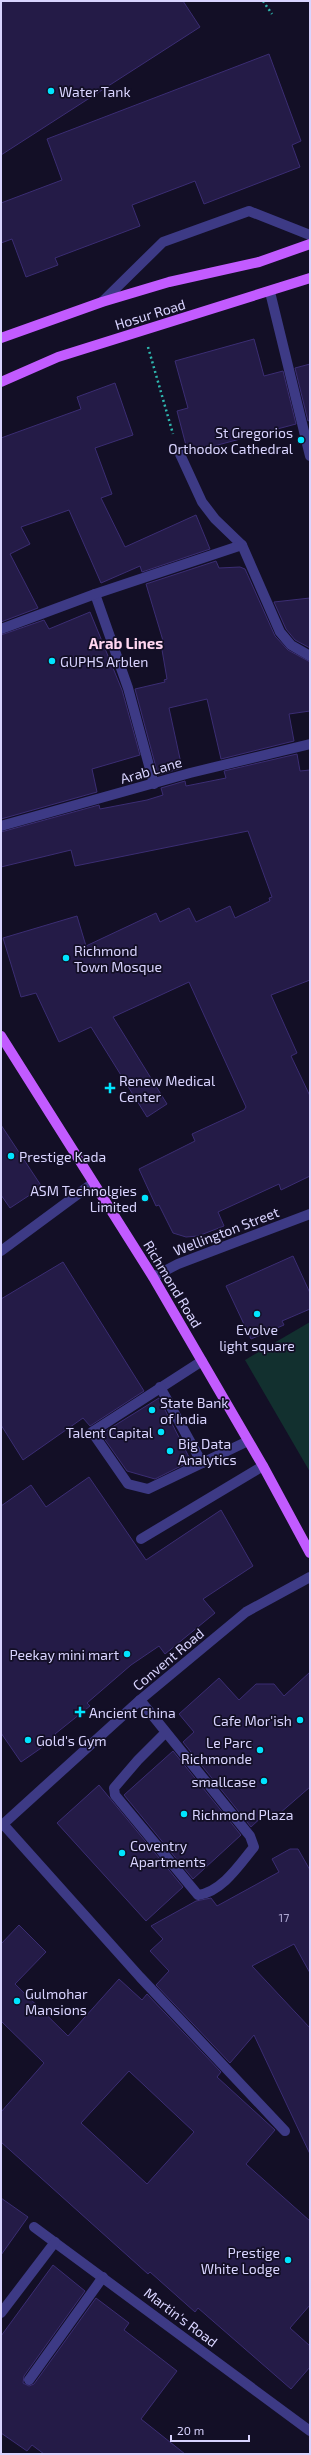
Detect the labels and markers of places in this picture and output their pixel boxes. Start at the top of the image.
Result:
place label: Water Tank [59,83,131,100]
marker: Water Tank [46,86,56,96]
place label: St Gregorios Orthodox Cathedral [168,424,294,457]
marker: St Gregorios Orthodox Cathedral [296,435,306,445]
place label: GUPHS Arblen [60,653,148,670]
marker: GUPHS Arblen [47,656,57,666]
place label: Richmond Town Mosque [74,942,162,975]
marker: Richmond Town Mosque [61,953,71,963]
place label: Renew Medical Center [119,1072,216,1105]
marker: Renew Medical Center [104,1082,116,1094]
place label: Prestige Kada [19,1148,106,1165]
marker: Prestige Kada [6,1151,16,1161]
place label: ASM Technolgies Limited [30,1182,137,1215]
marker: ASM Technolgies Limited [140,1193,150,1203]
marker: Evolve light square [252,1309,262,1319]
place label: Evolve light square [219,1321,295,1354]
place label: State Bank of India [160,1394,228,1427]
marker: State Bank of India [147,1405,157,1415]
place label: Talent Capital [66,1424,154,1441]
marker: Talent Capital [156,1427,166,1437]
place label: Big Data Analytics [178,1435,237,1468]
marker: Big Data Analytics [165,1446,175,1456]
place label: Peekay mini mart [9,1646,119,1663]
marker: Peekay mini mart [122,1649,132,1659]
place label: Ancient China [89,1704,176,1721]
marker: Ancient China [74,1706,86,1718]
place label: Cafe Mor'ish [213,1712,292,1729]
marker: Cafe Mor'ish [295,1715,305,1725]
place label: Gold's Gym [36,1732,107,1749]
place label: Le Parc Richmonde [181,1734,252,1767]
marker: Gold's Gym [23,1735,33,1745]
marker: Le Parc Richmonde [255,1745,265,1755]
place label: smallcase [191,1773,256,1790]
marker: smallcase [259,1776,269,1786]
place label: Richmond Plaza [192,1806,294,1823]
marker: Richmond Plaza [179,1809,189,1819]
place label: Coventry Apartments [130,1837,206,1870]
marker: Coventry Apartments [117,1848,127,1858]
place label: Gulmohar Mansions [25,1985,88,2018]
marker: Gulmohar Mansions [12,1996,22,2006]
place label: Prestige White Lodge [201,2244,280,2277]
marker: Prestige White Lodge [283,2255,293,2265]

